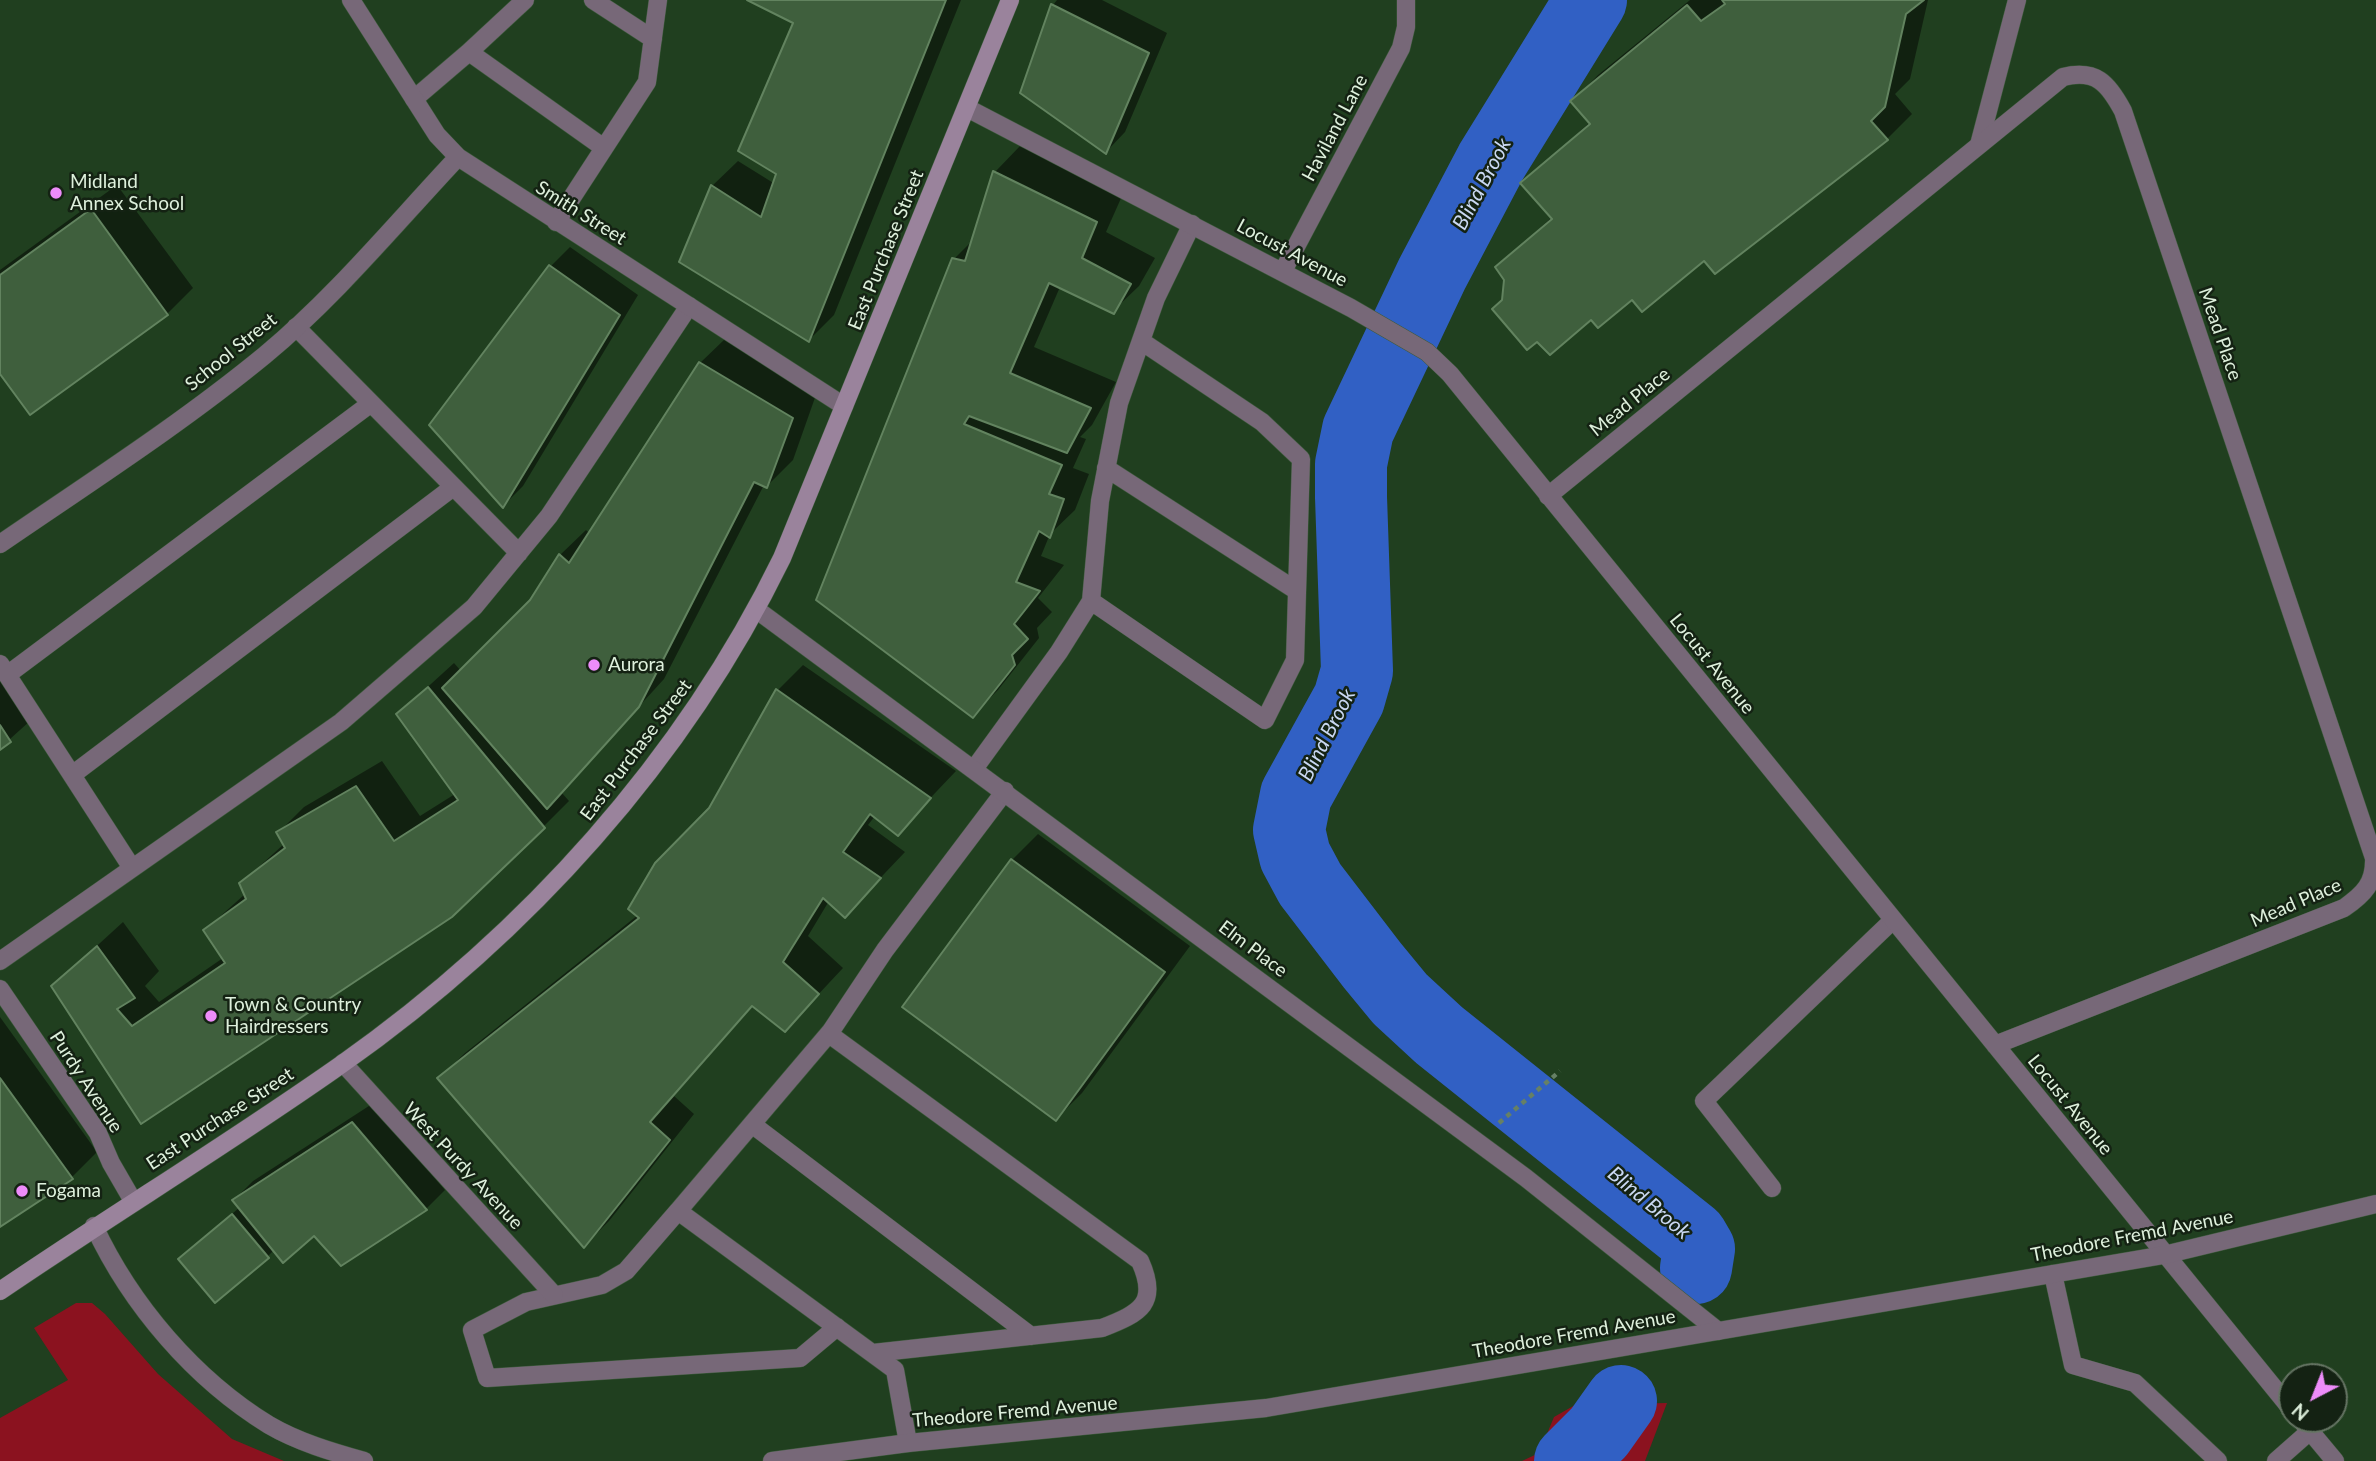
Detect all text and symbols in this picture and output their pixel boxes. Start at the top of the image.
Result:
street label: Haviland Lane [1297,71,1373,185]
water label: Blind Brook [1447,134,1517,234]
street label: East Purchase Street [843,166,929,334]
place label: Midland Annex School [70,171,184,215]
street label: Smith Street [531,176,631,250]
marker: Midland Annex School [48,185,64,201]
street label: Locust Avenue [1233,214,1351,292]
street label: Mead Place [2194,285,2246,383]
street label: School Street [181,308,281,396]
street label: Mead Place [1585,363,1675,441]
street label: Locust Avenue [1665,609,1759,719]
place label: Aurora [608,654,665,676]
marker: Aurora [586,657,602,673]
street label: East Purchase Street [575,675,697,825]
water label: Blind Brook [1293,685,1361,785]
street label: Mead Place [2247,874,2345,932]
street label: Elm Place [1214,916,1292,982]
place label: Town & Country Hairdressers [225,994,361,1038]
marker: Town & Country Hairdressers [203,1008,219,1024]
street label: Purdy Avenue [45,1027,127,1137]
street label: Locust Avenue [2023,1050,2117,1160]
street label: East Purchase Street [142,1063,298,1175]
street label: West Purdy Avenue [398,1098,528,1234]
water label: Blind Brook [1603,1161,1695,1245]
place label: Fogama [36,1180,101,1202]
marker: Fogama [14,1183,30,1199]
street label: Theodore Fremd Avenue [2029,1205,2235,1267]
street label: Theodore Fremd Avenue [1471,1305,1677,1363]
north arrow [2278,1363,2348,1433]
street label: Theodore Fremd Avenue [911,1392,1119,1432]
text: N [2287,1399,2313,1426]

